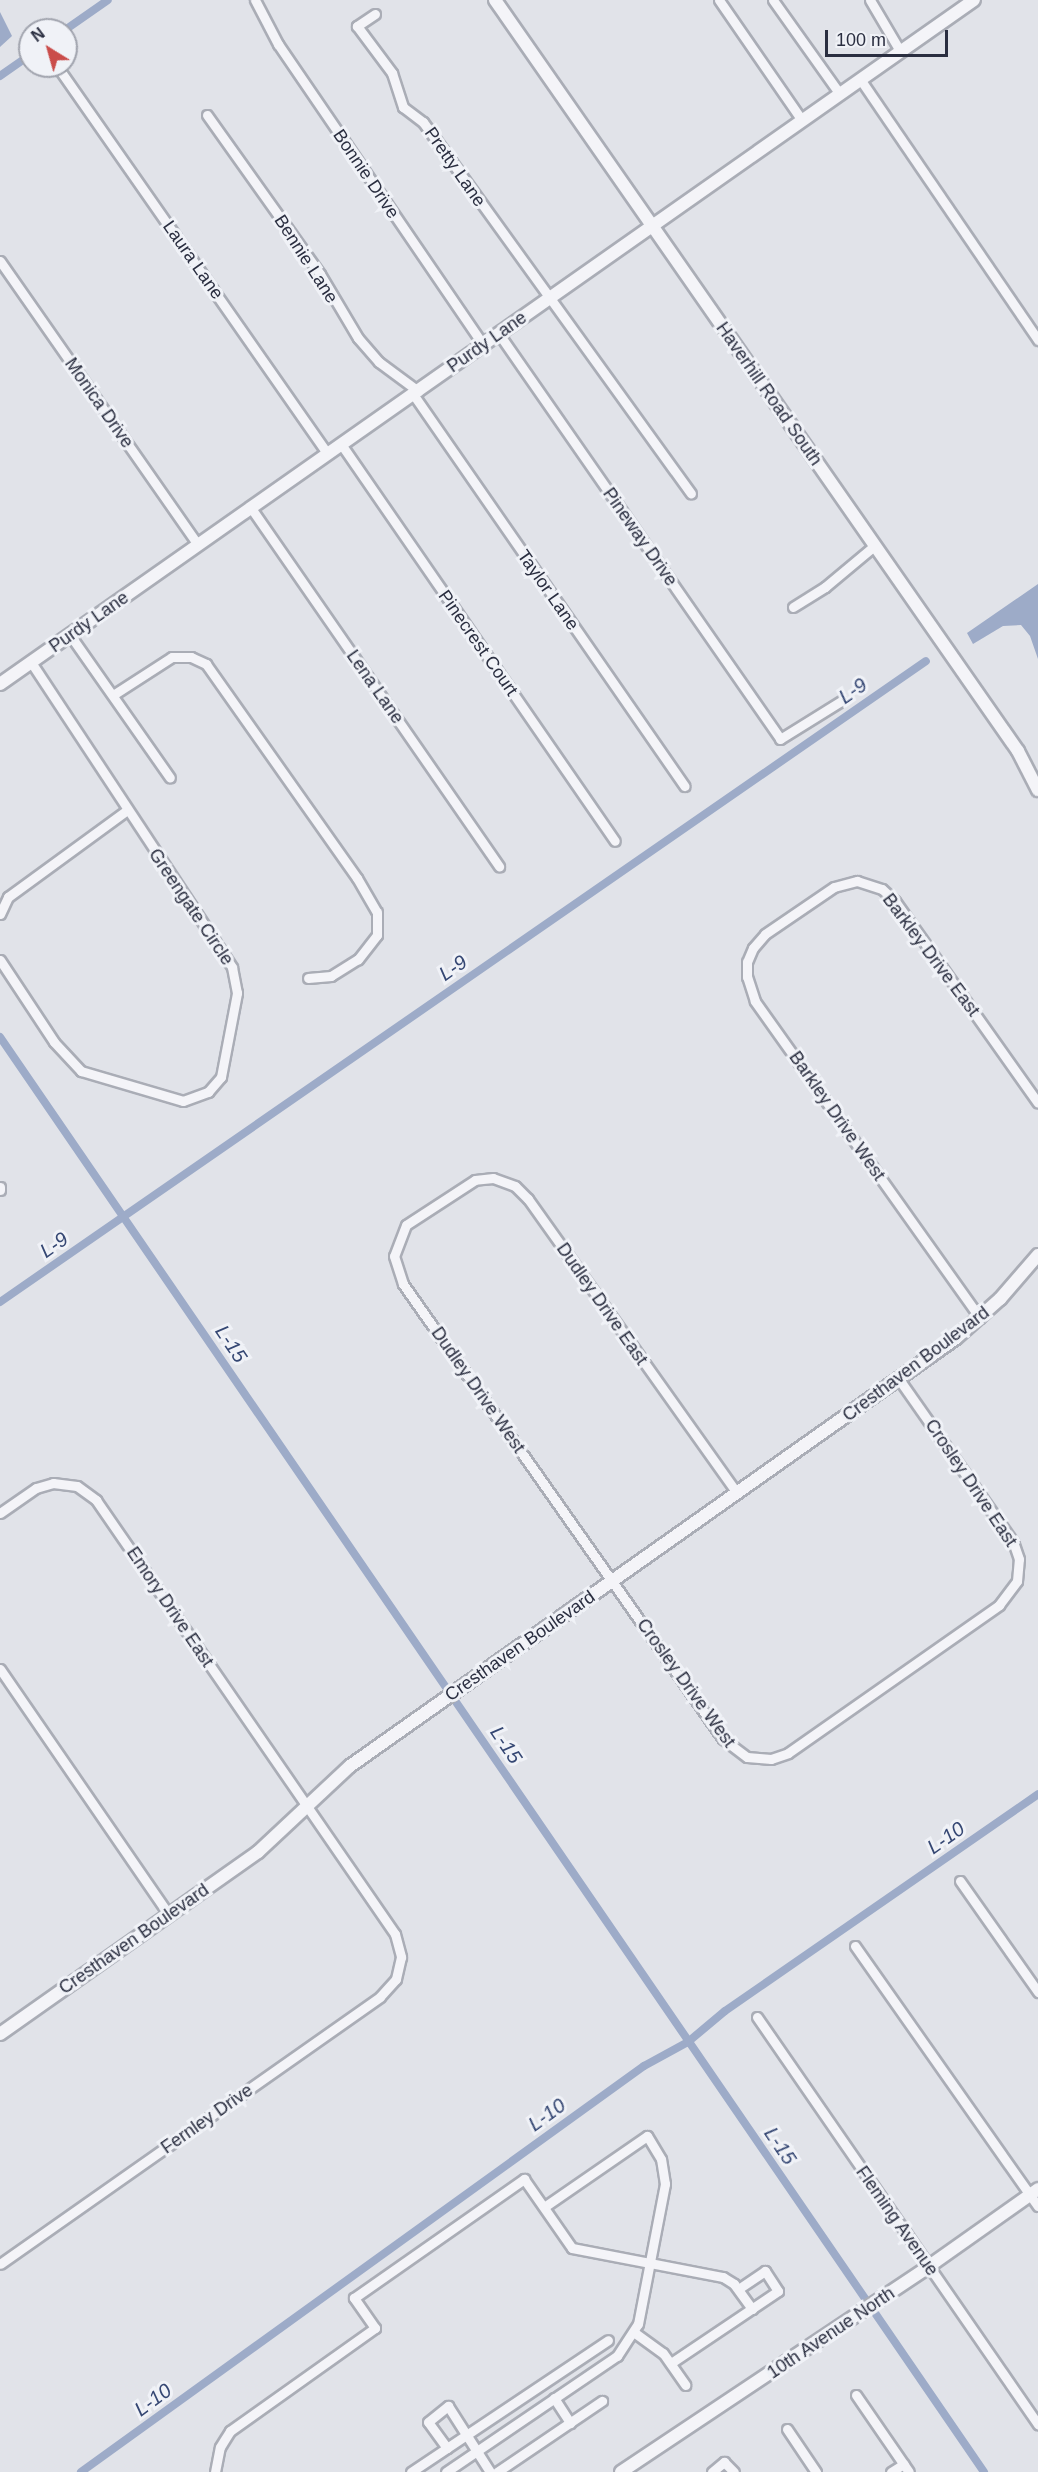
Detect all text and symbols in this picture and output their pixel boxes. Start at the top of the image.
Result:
north arrow [18,18,78,78]
scale bar [828,18,951,56]
text: N [28,25,48,45]
text: 100 m [836,30,886,50]
street label: Pretty Lane [420,123,490,211]
street label: Bonnie Drive [328,125,404,223]
street label: Bennie Lane [269,211,343,307]
street label: Laura Lane [158,217,228,303]
street label: Purdy Lane [443,307,531,377]
street label: Haverhill Road South [711,318,827,470]
street label: Monica Drive [60,354,138,452]
street label: Pineway Drive [598,484,682,590]
street label: Taylor Lane [512,546,584,634]
street label: Pinecrest Court [434,586,522,700]
street label: Purdy Lane [45,587,133,657]
street label: Lena Lane [342,646,408,728]
water label: L-9 [834,673,872,709]
street label: Greengate Circle [144,845,238,969]
street label: Barkley Drive East [878,889,984,1021]
water label: L-9 [434,950,472,986]
street label: Barkley Drive West [784,1047,890,1185]
water label: L-9 [35,1227,73,1263]
street label: Dudley Drive East [552,1239,652,1369]
street label: Cresthaven Boulevard [838,1302,994,1426]
water label: L-15 [210,1321,252,1367]
street label: Dudley Drive West [427,1323,529,1457]
street label: Crosley Drive East [920,1415,1022,1551]
street label: Emory Drive East [122,1543,218,1671]
street label: Cresthaven Boulevard [441,1586,599,1706]
street label: Crosley Drive West [632,1614,740,1752]
water label: L-15 [485,1722,527,1768]
water label: L-10 [923,1817,969,1859]
street label: Cresthaven Boulevard [55,1879,213,1999]
street label: Fernley Drive [157,2079,257,2159]
water label: L-10 [524,2094,570,2136]
water label: L-15 [759,2123,801,2169]
street label: Fleming Avenue [851,2162,943,2280]
street label: 10th Avenue North [763,2282,899,2384]
water label: L-10 [130,2379,176,2421]

